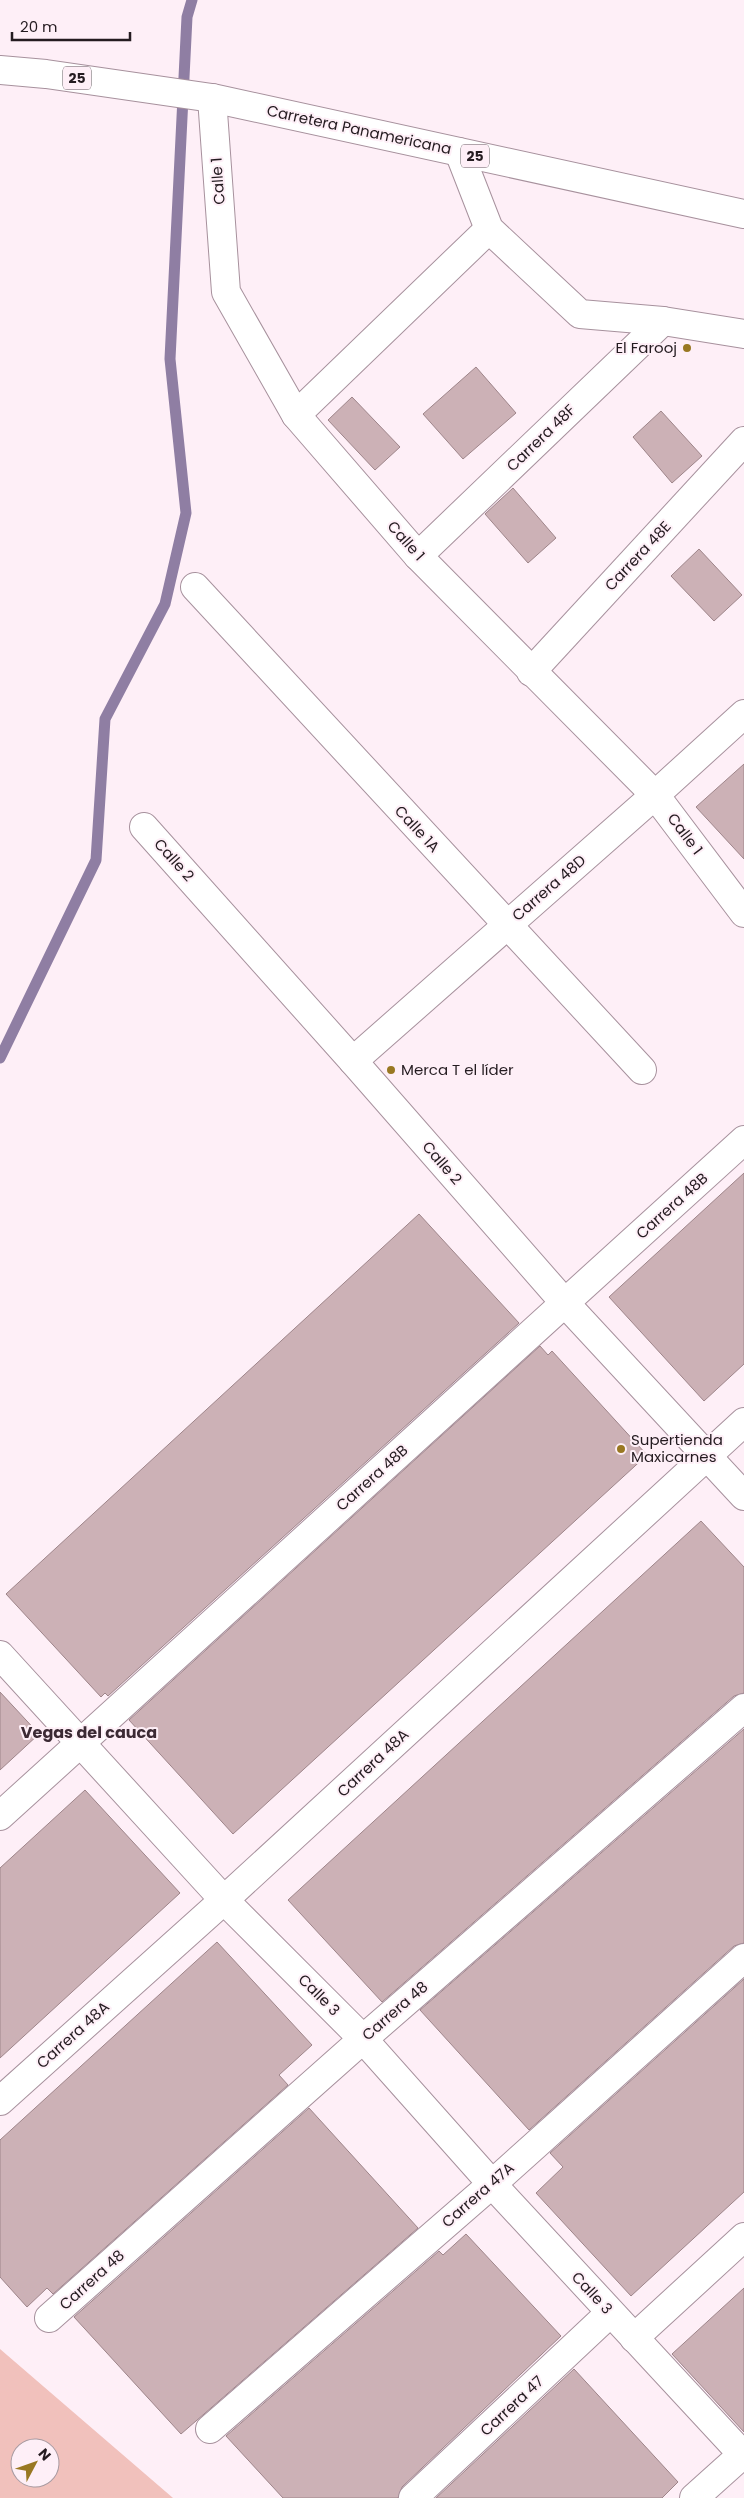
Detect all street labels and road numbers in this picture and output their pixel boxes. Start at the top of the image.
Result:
road number: 25 [63,66,91,90]
street label: Carretera Panamericana [265,100,453,159]
road number: 25 [461,144,489,168]
street label: Calle 1 [205,157,230,205]
street label: Carrera 48F [502,399,580,476]
street label: Calle 1 [383,516,430,565]
street label: Carrera 48E [600,516,676,595]
street label: Calle 1A [390,801,445,857]
street label: Calle 1 [663,809,708,859]
street label: Calle 2 [149,834,199,886]
street label: Carrera 48D [507,850,590,926]
street label: Calle 2 [418,1137,467,1189]
street label: Carrera 48B [631,1168,712,1244]
street label: Carrera 48B [331,1440,412,1516]
street label: Carrera 48A [332,1724,413,1801]
street label: Calle 3 [294,1969,345,2020]
street label: Carrera 48 [357,1976,432,2045]
street label: Carrera 48A [32,1996,113,2073]
street label: Carrera 47A [437,2157,518,2232]
street label: Carrera 48 [55,2245,129,2314]
street label: Calle 3 [567,2267,618,2319]
street label: Carrera 47 [475,2371,548,2440]

